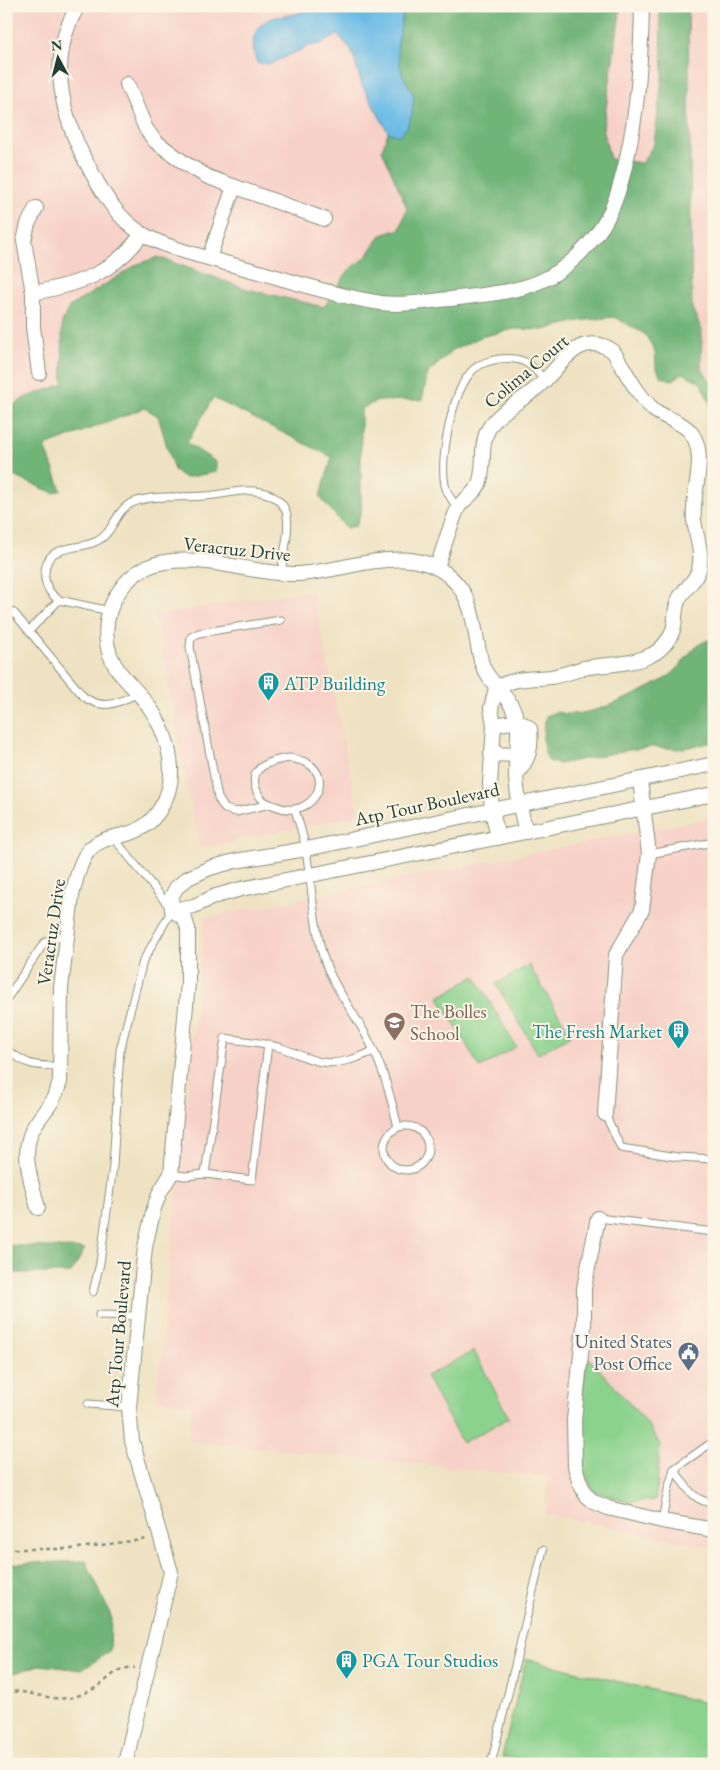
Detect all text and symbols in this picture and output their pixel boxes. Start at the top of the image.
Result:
north arrow [32,32,82,82]
text: N [50,35,64,55]
street label: Colima Court [478,328,574,414]
street label: Veracruz Drive [182,531,292,567]
building icon: ATP Building [256,671,280,702]
place label: ATP Building [283,671,386,696]
street label: Atp Tour Boulevard [351,776,502,832]
street label: Veracruz Drive [31,877,71,987]
place label: The Bolles School [410,999,487,1046]
school or university icon: The Bolles School [382,1010,406,1041]
place label: The Fresh Market [532,1019,662,1044]
building icon: The Fresh Market [666,1019,690,1050]
street label: Atp Tour Boulevard [99,1259,137,1409]
place label: United States Post Office [575,1329,672,1376]
public building icon: United States Post Office [676,1340,700,1371]
building icon: PGA Tour Studios [334,1648,358,1679]
place label: PGA Tour Studios [362,1648,498,1673]

